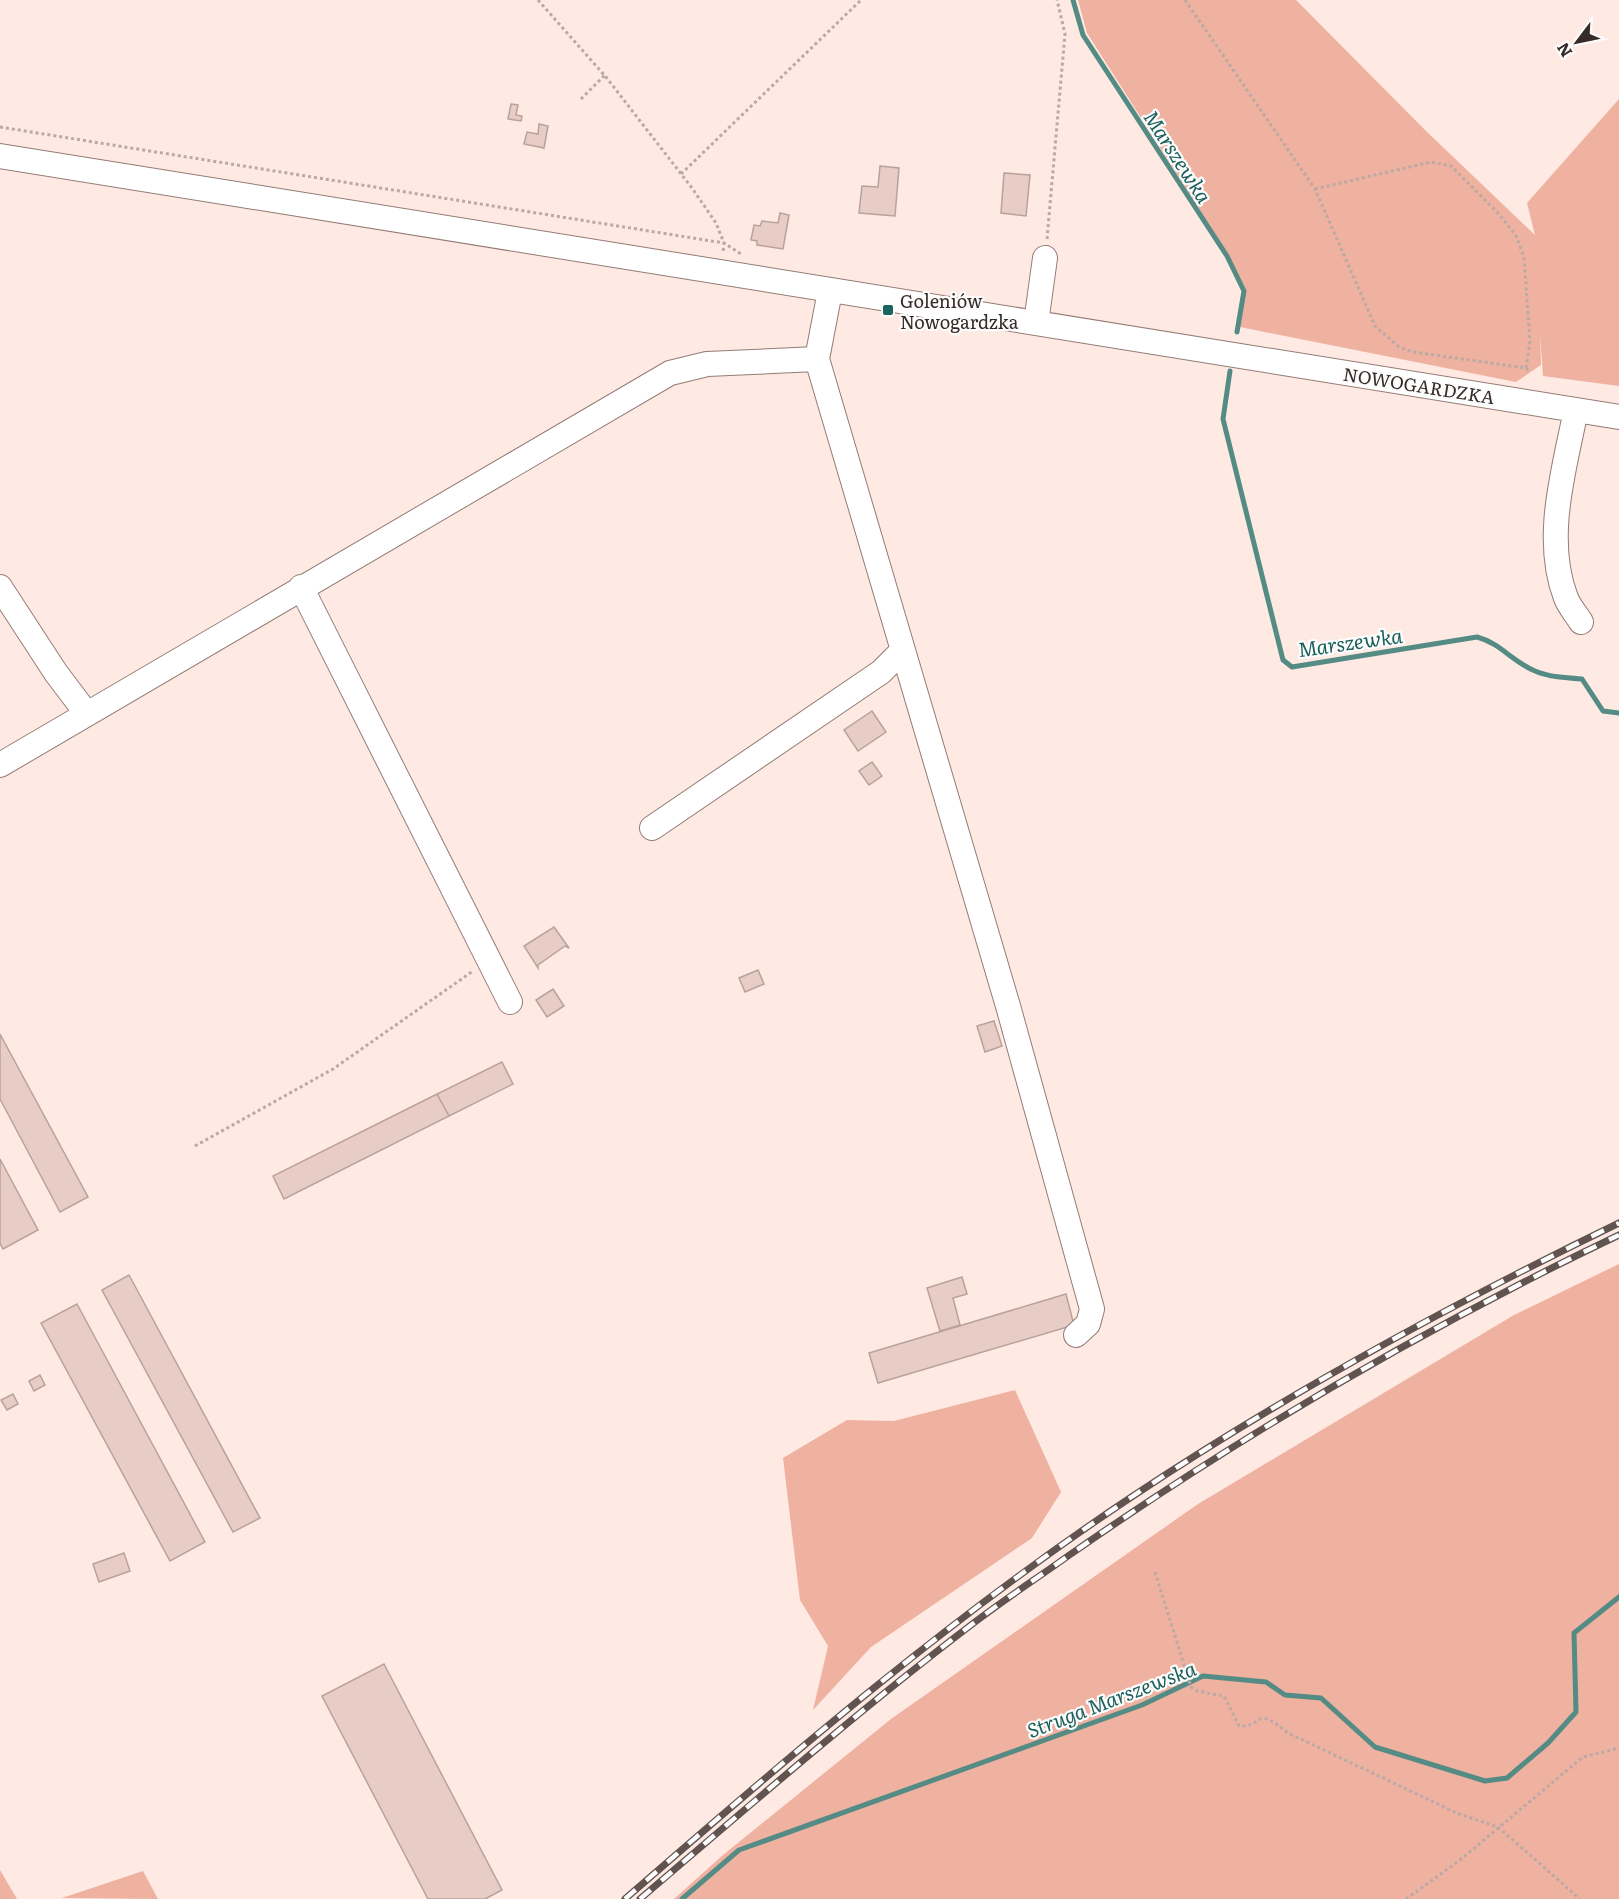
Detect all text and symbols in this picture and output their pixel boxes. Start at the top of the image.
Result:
north arrow [1547,12,1607,72]
text: N [1550,38,1577,63]
water label: Marszewka [1138,104,1221,209]
place label: Goleniów Nowogardzka [900,287,1019,335]
marker: Goleniów Nowogardzka [881,303,895,317]
street label: NOWOGARDZKA [1341,360,1497,410]
water label: Marszewka [1296,619,1405,663]
water label: Struga Marszewska [1022,1652,1200,1744]

